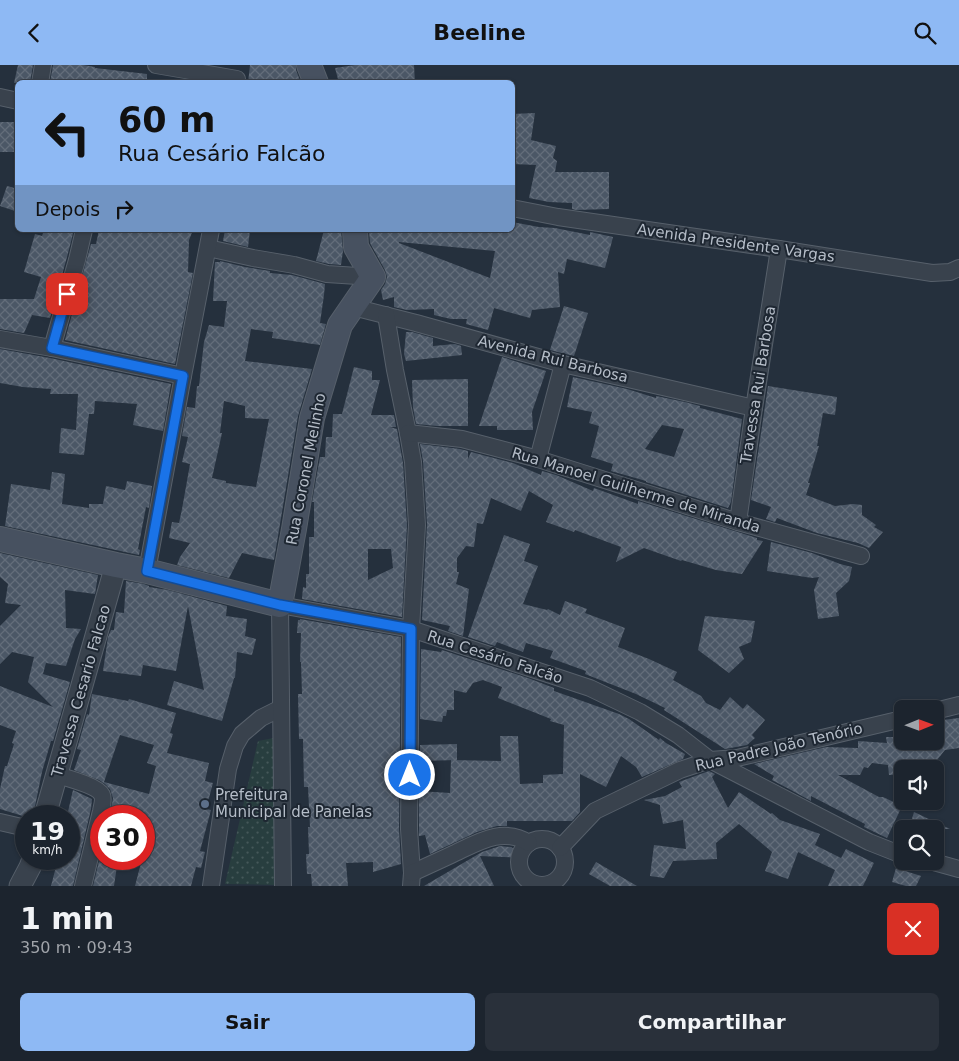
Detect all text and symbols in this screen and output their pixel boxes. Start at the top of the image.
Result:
icon: back [20,19,48,47]
icon: search [911,19,939,47]
text: Beeline [433,20,526,45]
icon: left [35,100,100,165]
text: 60 m [118,100,215,140]
text: Rua Cesário Falcão [118,141,325,166]
icon: right [110,195,138,223]
text: Depois [35,198,100,220]
street label: Avenida Presidente Vargas [636,220,836,266]
pin [46,273,88,315]
icon: arrive [53,280,81,308]
street label: Travessa Rui Barbosa [736,305,779,466]
street label: Avenida Rui Barbosa [476,332,630,386]
street label: Rua Coronel Melinho [282,392,330,546]
street label: Rua Manoel Guilherme de Miranda [509,444,763,536]
street label: Travessa Cesario Falcao [48,603,114,780]
street label: Rua Cesário Falcão [425,627,565,687]
north arrow [894,700,944,750]
map controls [894,700,944,870]
street label: Rua Padre João Tenório [694,719,864,775]
position arrow [383,748,435,800]
button: sound [894,760,944,810]
place label: Prefeitura Municipal de Panelas [215,786,372,821]
marker: Prefeitura Municipal de Panelas [199,798,211,810]
speed limit sign: 30 [90,805,155,870]
text: 19 [30,817,65,846]
button: search [894,820,944,870]
text: km/h [32,843,63,857]
text: 1 min [20,901,114,936]
button: close [887,903,939,955]
text: 350 m · 09:43 [20,938,133,957]
button: Sair [20,993,475,1051]
button: Compartilhar [485,993,939,1051]

